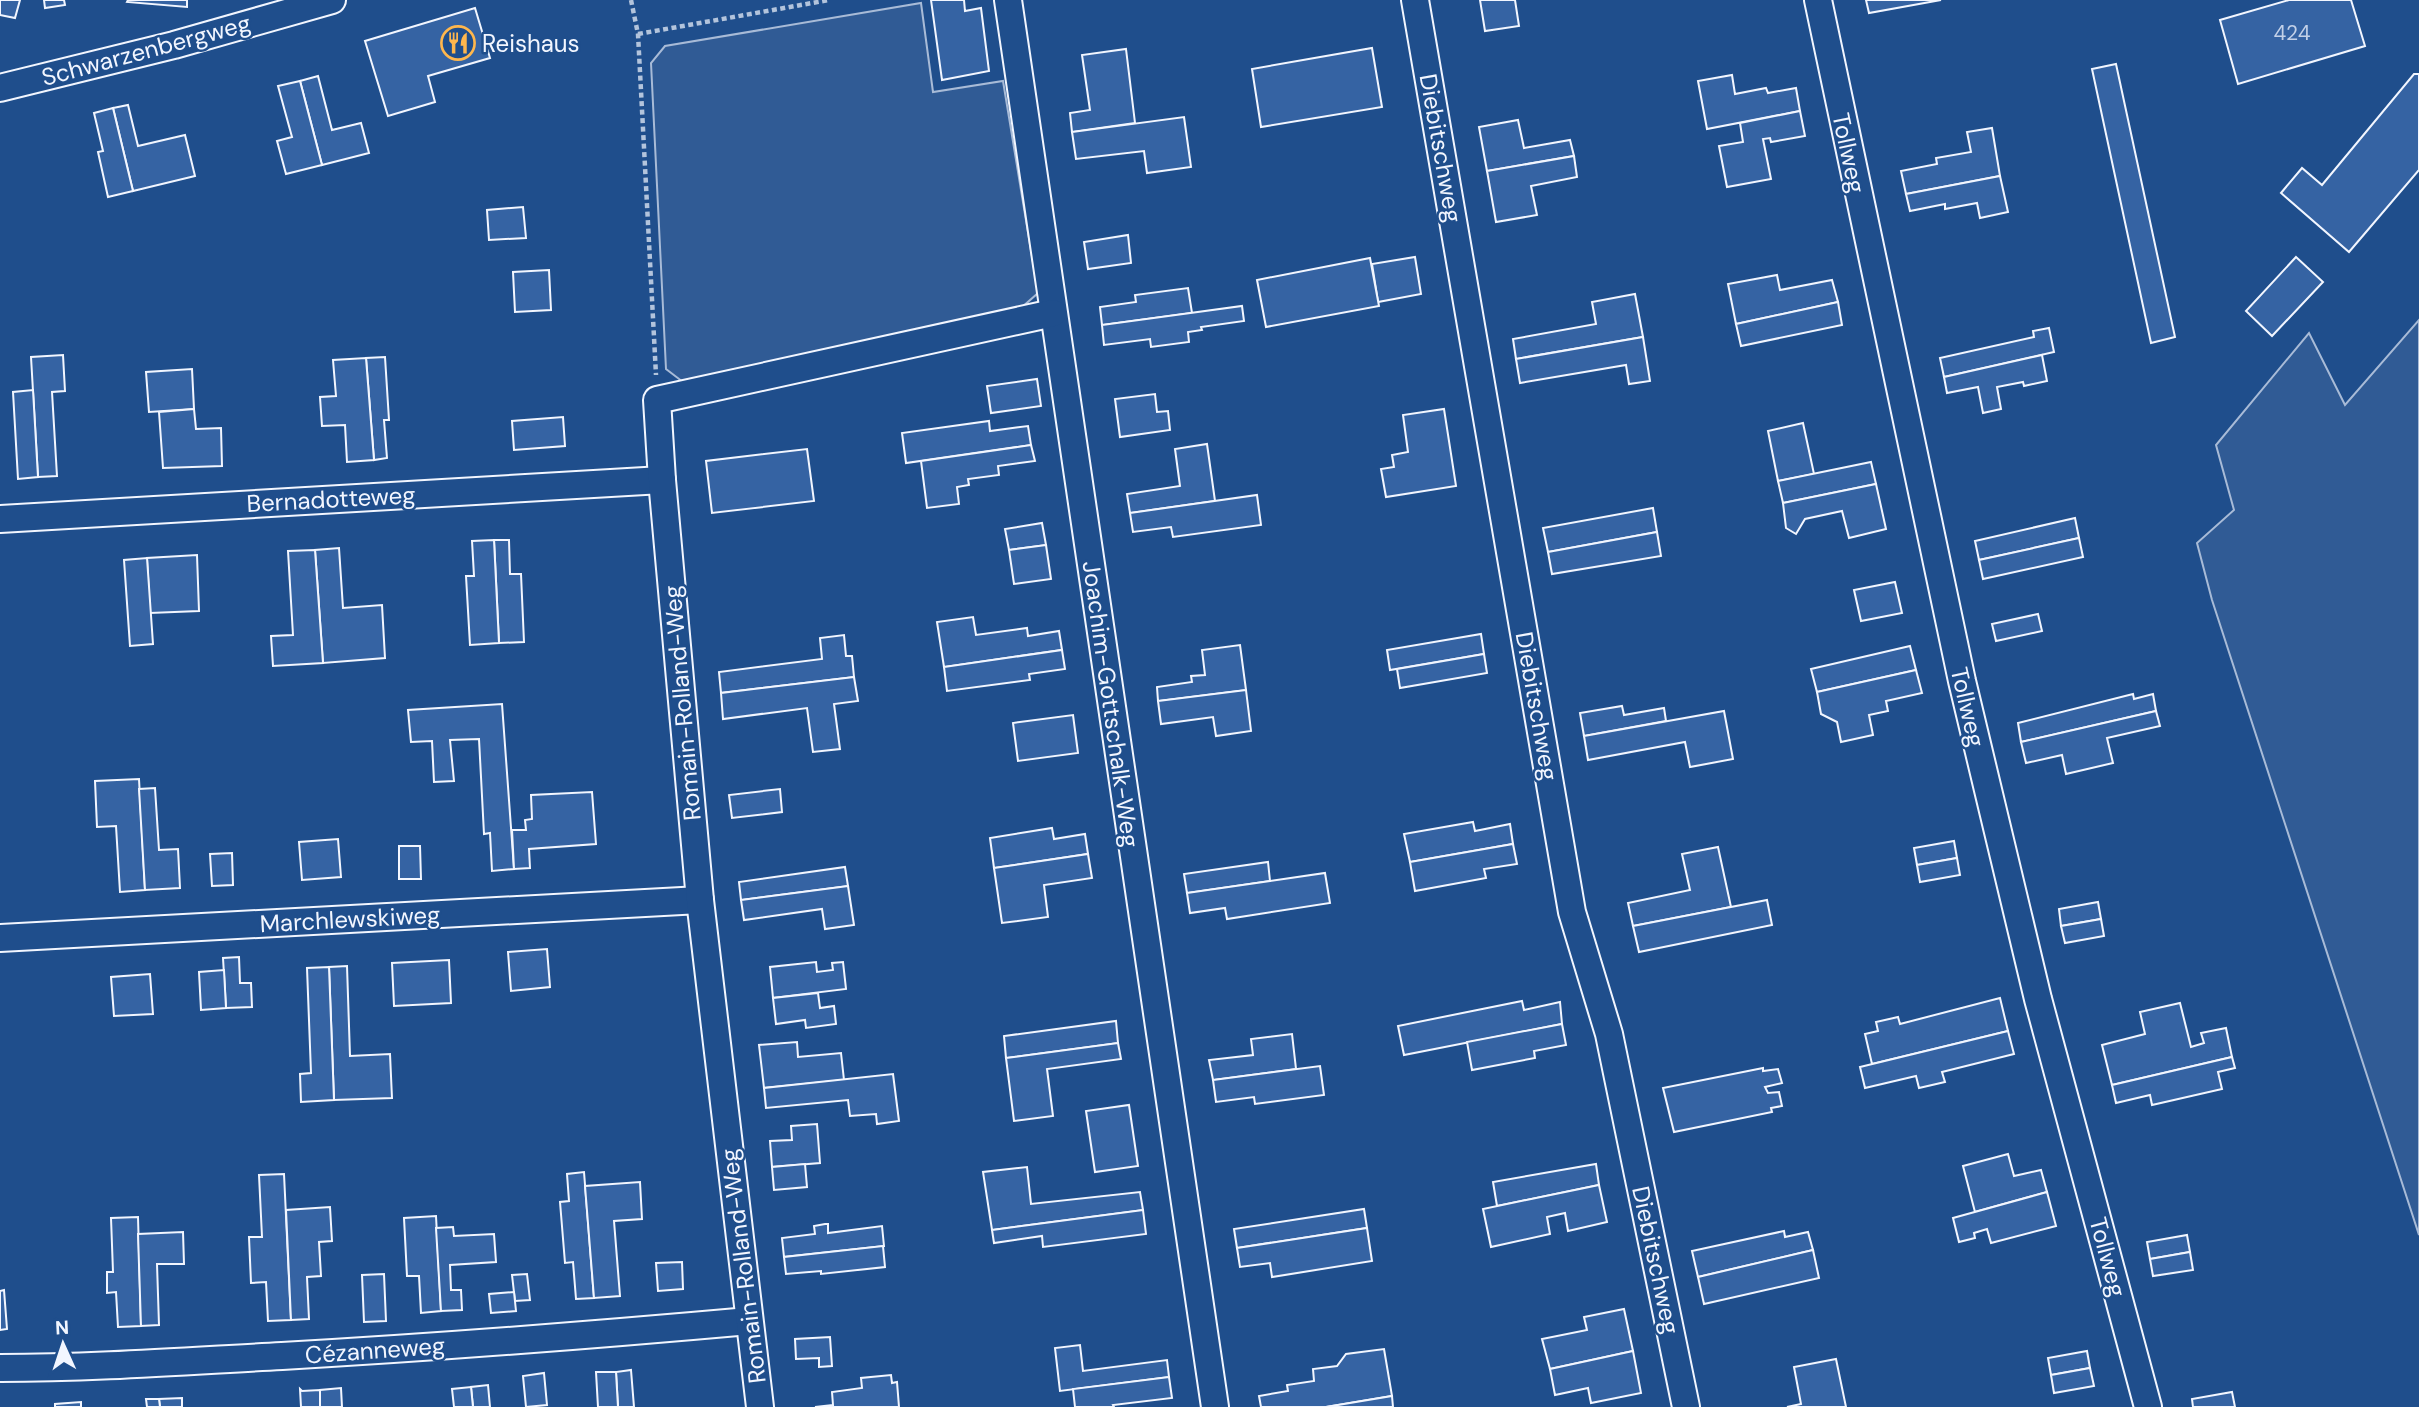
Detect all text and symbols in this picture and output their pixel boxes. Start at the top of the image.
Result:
street label: Schwarzenbergweg [38,7,254,93]
house number: 424 [2273,19,2311,47]
restaurant icon: Reishaus [439,24,477,62]
place label: Reishaus [482,28,580,59]
street label: Diebitschweg [1413,71,1469,225]
street label: Tollweg [1825,110,1873,196]
street label: Bernadotteweg [246,479,416,519]
street label: Joachim-Gottschalk-Weg [1076,559,1146,849]
street label: Romain-Rolland-Weg [656,584,708,822]
street label: Diebitschweg [1509,629,1565,783]
street label: Tollweg [1944,664,1992,750]
street label: Marchlewskiweg [259,899,441,939]
street label: Romain-Rolland-Weg [713,1147,773,1385]
street label: Diebitschweg [1625,1183,1687,1337]
street label: Tollweg [2083,1214,2133,1300]
north arrow [28,1309,98,1379]
text: N [55,1315,70,1340]
street label: Cézanneweg [304,1330,446,1370]

